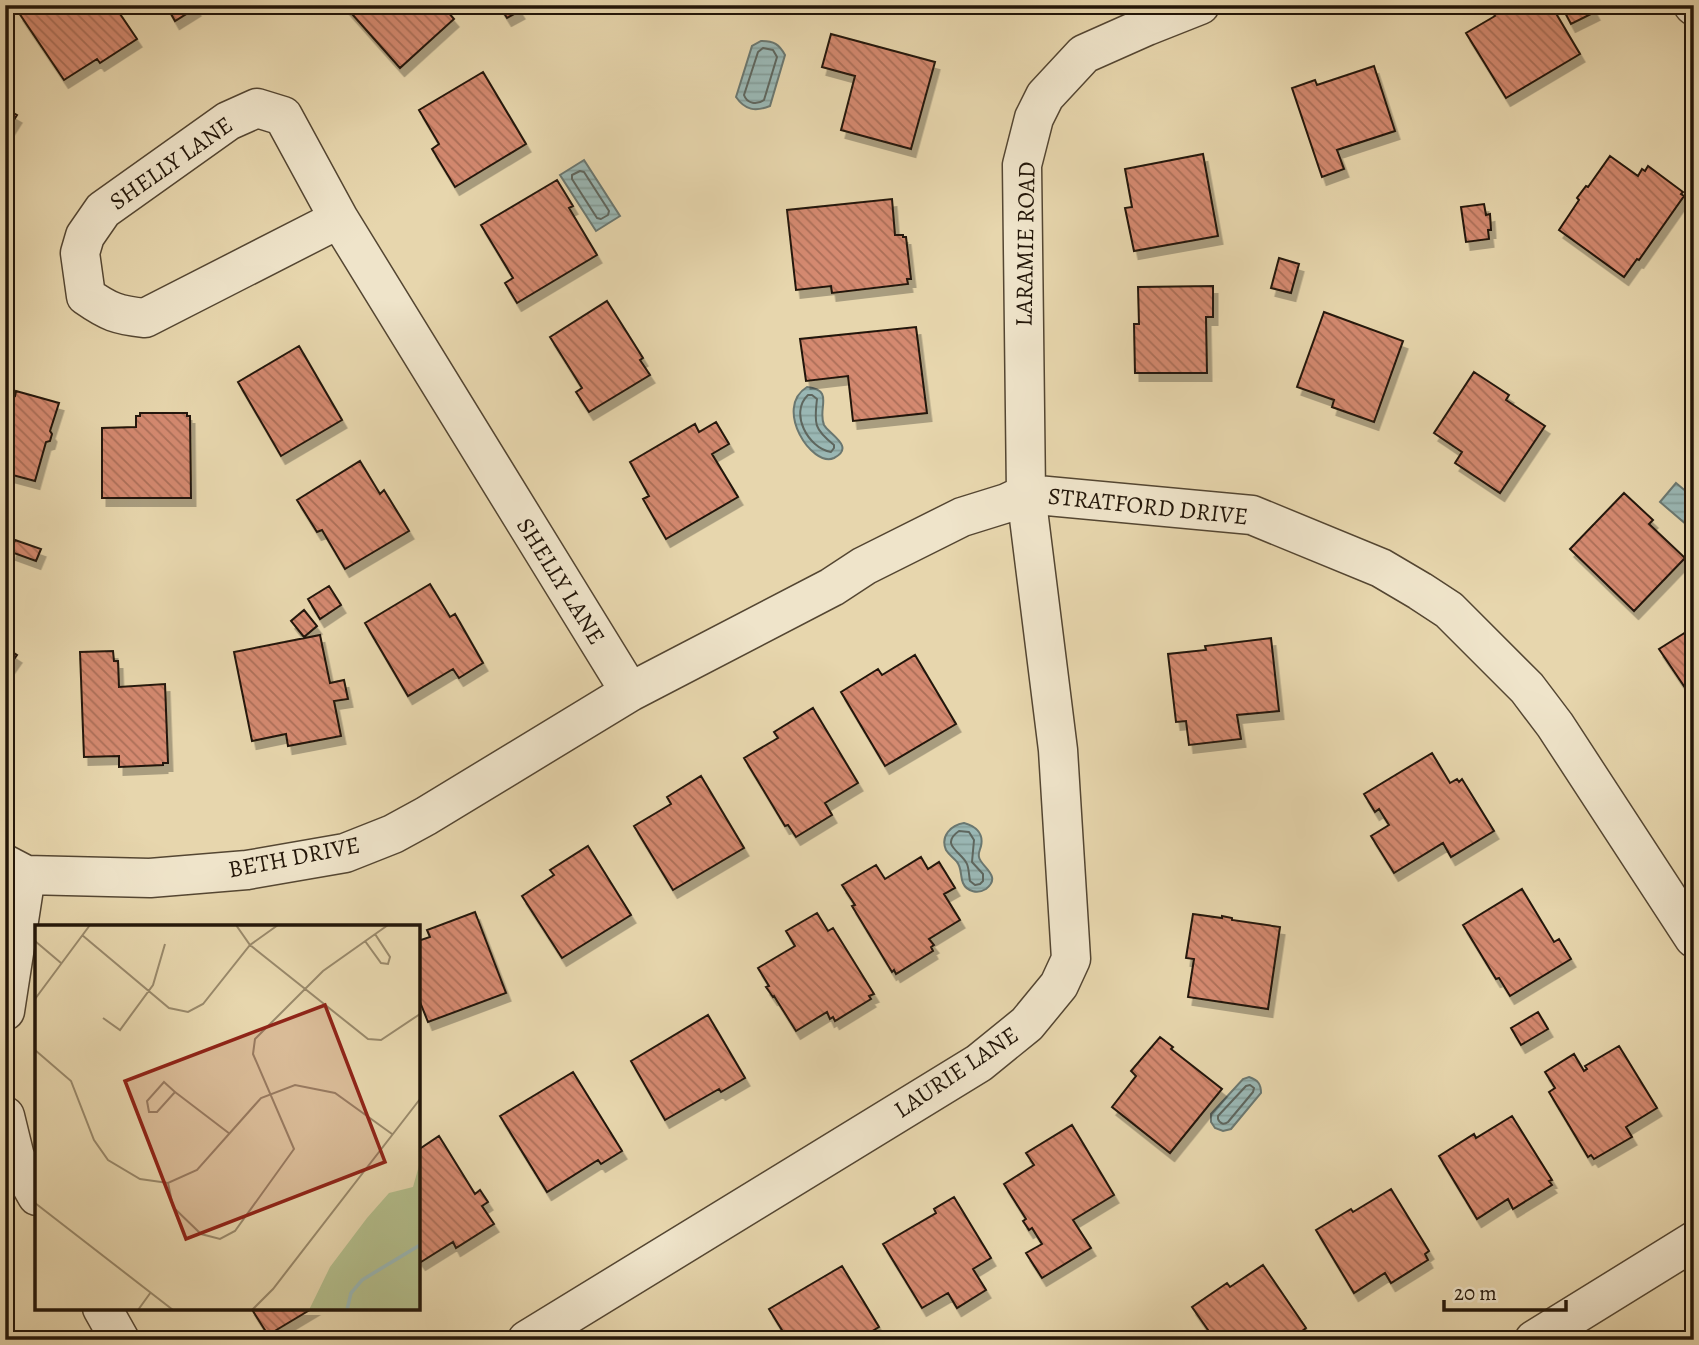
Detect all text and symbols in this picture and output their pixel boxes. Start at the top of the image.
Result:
street label: SHELLY LANE [103,109,239,217]
street label: LARAMIE ROAD [1008,161,1042,327]
street label: STRATFORD DRIVE [1046,480,1250,532]
street label: SHELLY LANE [509,512,613,650]
street label: BETH DRIVE [225,829,363,885]
inset map [35,925,420,1310]
street label: LAURIE LANE [888,1019,1024,1125]
scale bar [1444,1268,1566,1312]
text: 20 m [1454,1279,1497,1307]

